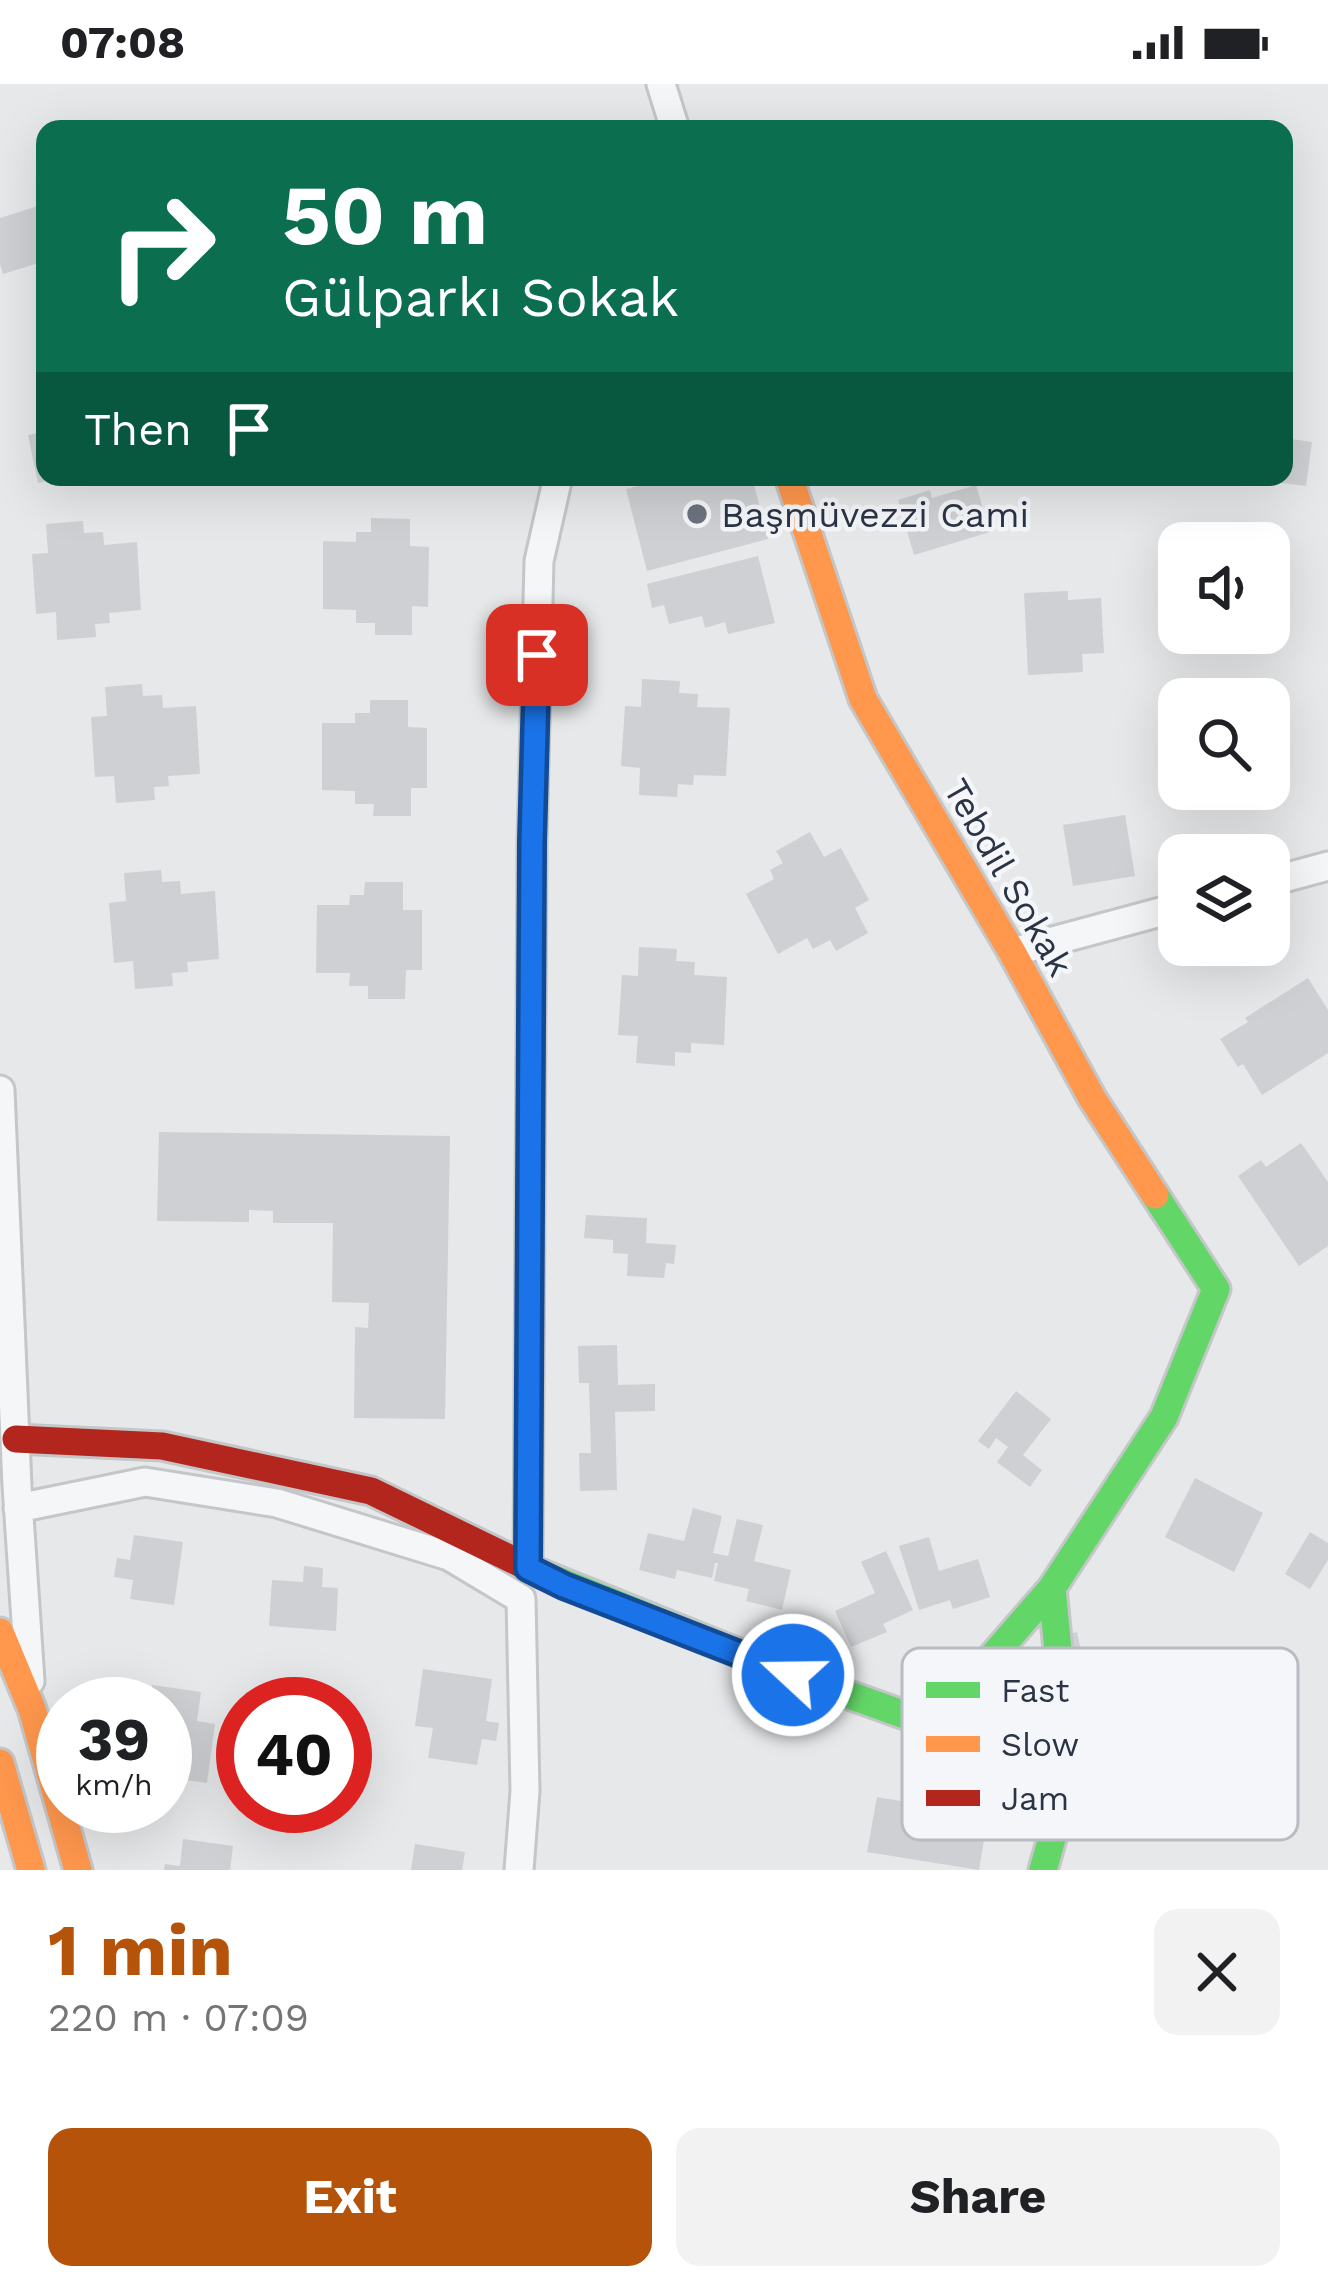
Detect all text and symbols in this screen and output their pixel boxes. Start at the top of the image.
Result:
text: 07:08 [60,16,185,69]
text: 50 m [282,166,488,264]
icon: right [84,168,240,324]
text: Gülparkı Sokak [282,266,679,329]
icon: arrive [216,396,282,462]
text: Then [84,403,192,456]
place label: Başmüvezzi Cami [721,494,1029,536]
marker: Başmüvezzi Cami [684,501,710,527]
map controls [1158,522,1290,966]
button: sound [1158,522,1290,654]
pin [486,604,588,706]
icon: arrive [504,622,570,688]
button: search [1158,678,1290,810]
street label: Tebdil Sokak [935,771,1082,984]
button: layers [1158,834,1290,966]
position arrow [730,1612,856,1738]
legend [902,1648,1298,1840]
text: Fast [1001,1671,1070,1710]
speed limit sign: 40 [216,1677,372,1833]
text: 39 [78,1704,150,1775]
text: Slow [1001,1725,1079,1764]
text: km/h [75,1767,153,1802]
text: Jam [1001,1779,1069,1818]
text: 1 min [48,1908,233,1992]
button: close [1154,1909,1280,2035]
text: 220 m · 07:09 [48,1995,309,2040]
button: Exit [48,2128,652,2266]
button: Share [676,2128,1280,2266]

